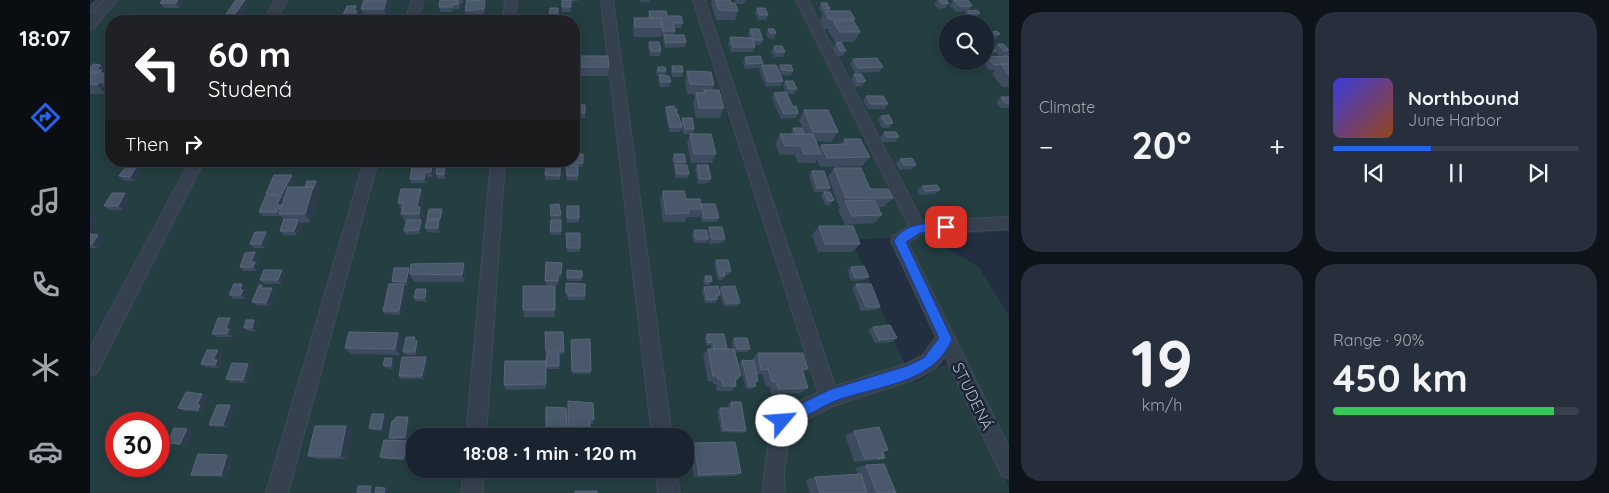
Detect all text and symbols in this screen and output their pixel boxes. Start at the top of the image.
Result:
map controls [939,15,994,70]
button: search [939,15,994,70]
text: 18:07 [19,24,71,52]
text: 60 m [208,32,291,76]
icon: left [125,35,190,100]
text: Studená [208,75,292,103]
text: Northbound [1408,86,1519,110]
text: Climate [1039,97,1095,117]
icon: directions [28,100,63,135]
text: June Harbor [1408,110,1502,130]
text: 20° [1131,121,1191,169]
text: − [1039,129,1054,164]
text: + [1269,129,1285,164]
icon: right [179,130,207,158]
text: Then [125,132,169,156]
icon: previous [1360,159,1388,187]
icon: pause [1442,159,1470,187]
icon: next [1524,159,1552,187]
icon: music [28,184,63,219]
pin [925,206,967,248]
icon: arrive [932,213,960,241]
icon: phone [28,267,63,302]
text: 19 [1131,322,1193,403]
text: Range · 90% [1333,330,1424,350]
icon: climate [28,350,63,385]
text: 450 km [1333,354,1468,402]
street label: STUDENÁ [948,359,998,433]
position arrow [755,394,807,446]
text: km/h [1142,395,1182,415]
speed limit sign: 30 [105,412,170,477]
icon: car [28,434,63,469]
text: 18:08 · 1 min · 120 m [463,441,637,465]

